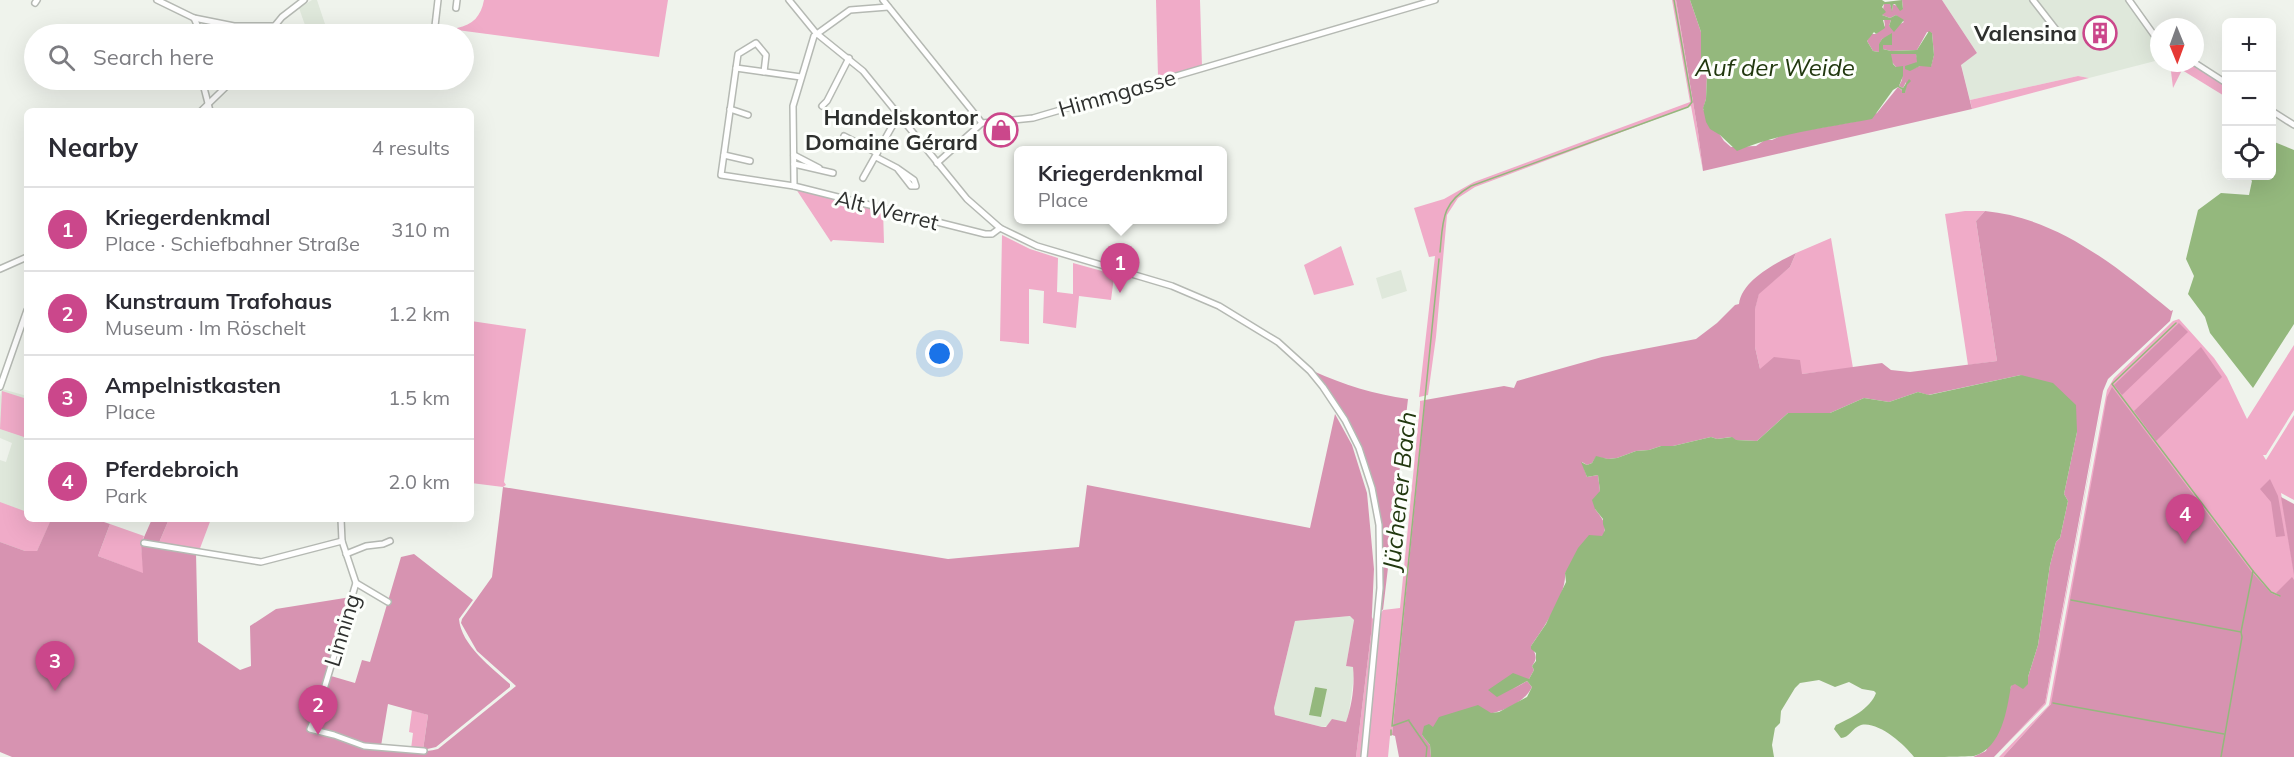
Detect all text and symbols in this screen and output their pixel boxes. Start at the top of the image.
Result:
building icon: Valensina [2082,15,2118,51]
north arrow [2150,18,2204,72]
map controls [2222,18,2276,180]
button: + [2222,18,2276,72]
place label: Valensina [1973,19,2077,47]
search box [24,24,474,90]
icon: search [45,41,78,74]
text: Search here [93,43,214,71]
water label: Auf der Weide [1694,52,1855,82]
street label: Himmgasse [1055,63,1179,123]
button: − [2222,72,2276,126]
place label: Handelskontor Domaine Gérard [805,103,978,156]
shop icon: Handelskontor Domaine Gérard [983,112,1019,148]
button: locate [2222,126,2276,180]
text: Nearby [48,131,138,164]
text: 4 results [372,135,450,160]
popup [1014,146,1227,224]
text: Kriegerdenkmal [1038,159,1203,187]
street label: Alt Werret [832,184,942,236]
text: Place [1038,187,1088,212]
text: Kriegerdenkmal [105,203,271,231]
text: 1 [62,217,74,242]
text: 310 m [391,217,450,242]
text: Place · Schiefbahner Straße [105,231,360,256]
pin: 1 [1100,244,1140,293]
text: Kunstraum Trafohaus [105,287,332,315]
text: 2 [62,301,74,326]
text: 1.2 km [388,301,450,326]
text: Museum · Im Röschelt [105,315,306,340]
your location [925,339,954,368]
text: Ampelnistkasten [105,371,281,399]
text: 3 [62,385,74,410]
text: 1.5 km [388,385,450,410]
text: Place [105,399,155,424]
water label: Jüchener Bach [1376,410,1422,574]
text: Pferdebroich [105,455,239,483]
text: 4 [62,469,74,494]
text: 2.0 km [388,469,450,494]
text: Park [105,483,147,508]
pin: 4 [2166,494,2204,544]
street label: Linning [318,590,366,670]
pin: 3 [36,642,74,691]
pin: 2 [298,686,338,735]

